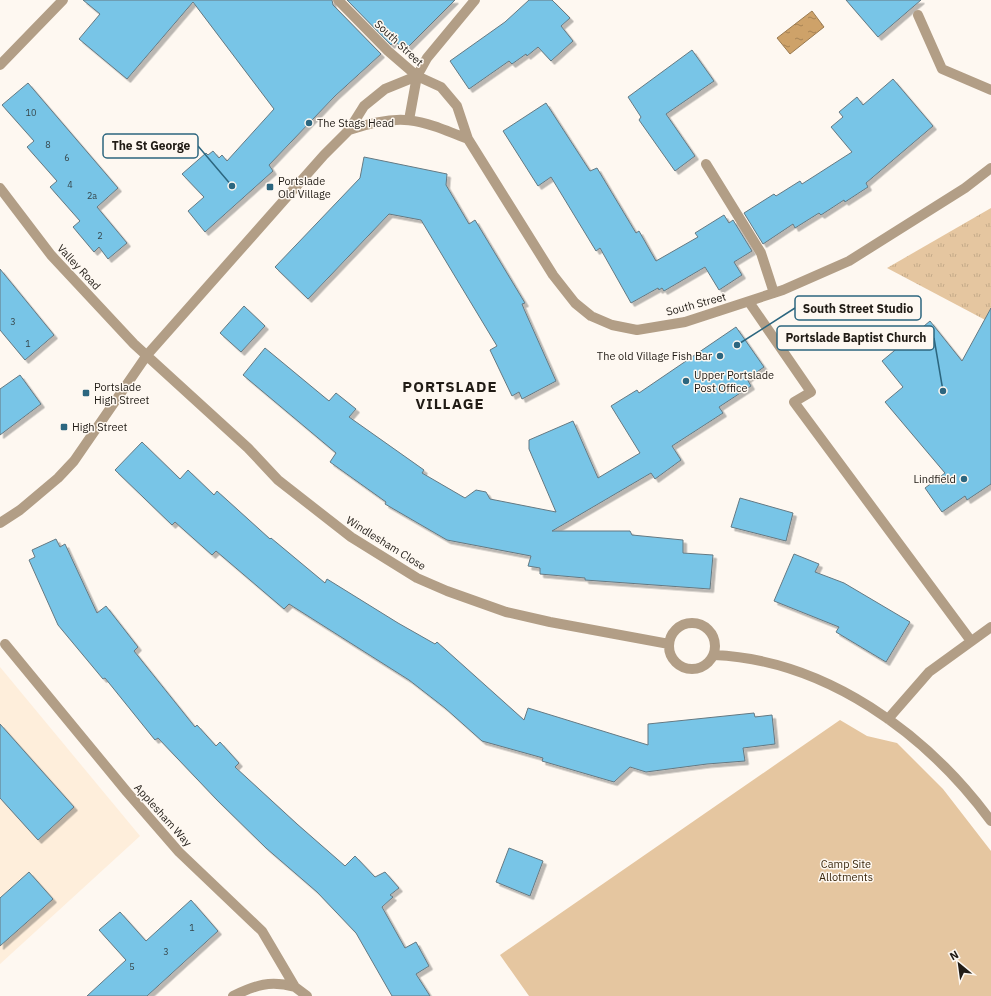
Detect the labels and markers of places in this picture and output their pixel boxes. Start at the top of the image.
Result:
place label: The Stags Head [317,116,394,130]
marker: The Stags Head [304,118,314,128]
callout: The St George [103,134,198,158]
place label: Portslade Old Village [278,174,331,201]
marker: Portslade Old Village [265,182,275,192]
callout: South Street Studio [795,296,921,320]
callout: Portslade Baptist Church [777,326,934,350]
place label: The old Village Fish Bar [597,349,712,363]
marker: The old Village Fish Bar [715,351,725,361]
place label: Upper Portslade Post Office [694,368,774,395]
marker: Upper Portslade Post Office [681,376,691,386]
place label: Portslade High Street [94,380,149,407]
marker: Portslade High Street [81,388,91,398]
place label: High Street [72,420,127,434]
marker: High Street [59,422,69,432]
place label: Lindfield [913,472,956,486]
marker: Lindfield [959,474,969,484]

